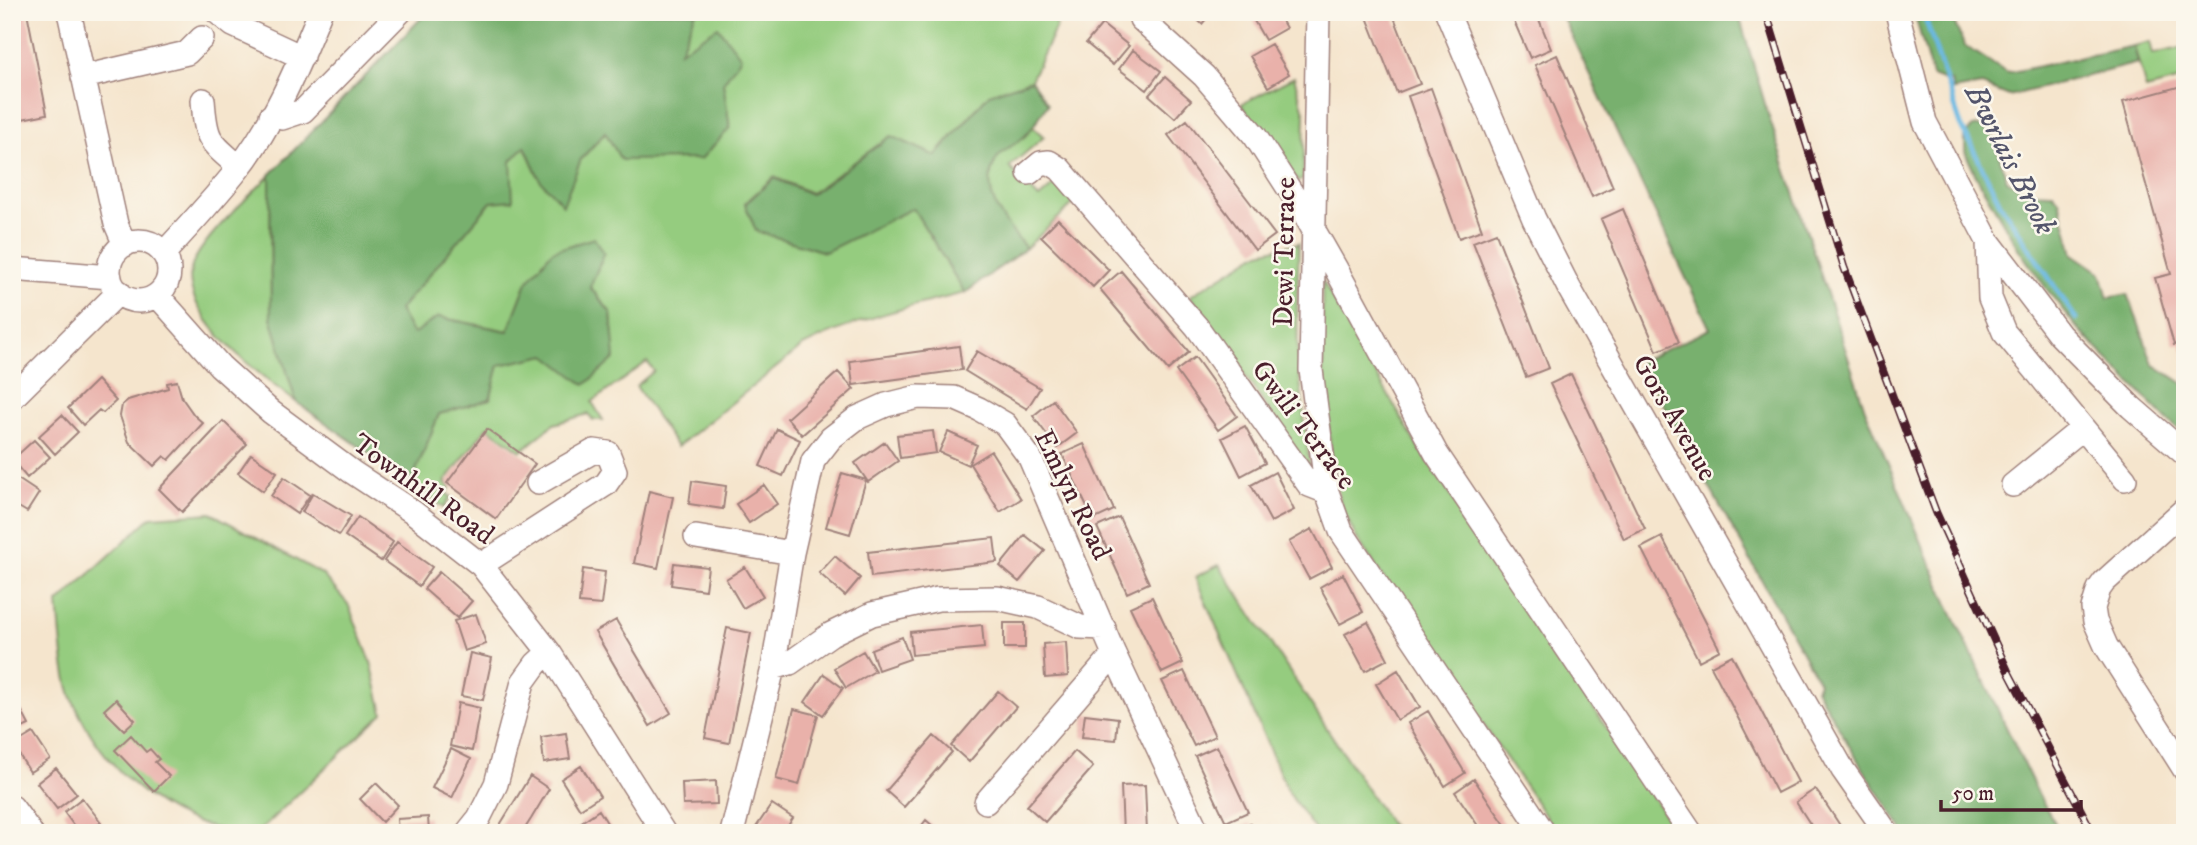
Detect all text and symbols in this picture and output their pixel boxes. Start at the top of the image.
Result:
water label: Bwrlais Brook [1956,77,2064,241]
street label: Dewi Terrace [1266,177,1303,327]
street label: Gors Avenue [1625,349,1725,487]
street label: Gwili Terrace [1244,353,1364,496]
street label: Emlyn Road [1026,424,1119,566]
street label: Townhill Road [345,426,501,552]
scale bar [1941,768,2082,812]
text: 50 m [1952,781,1994,807]

